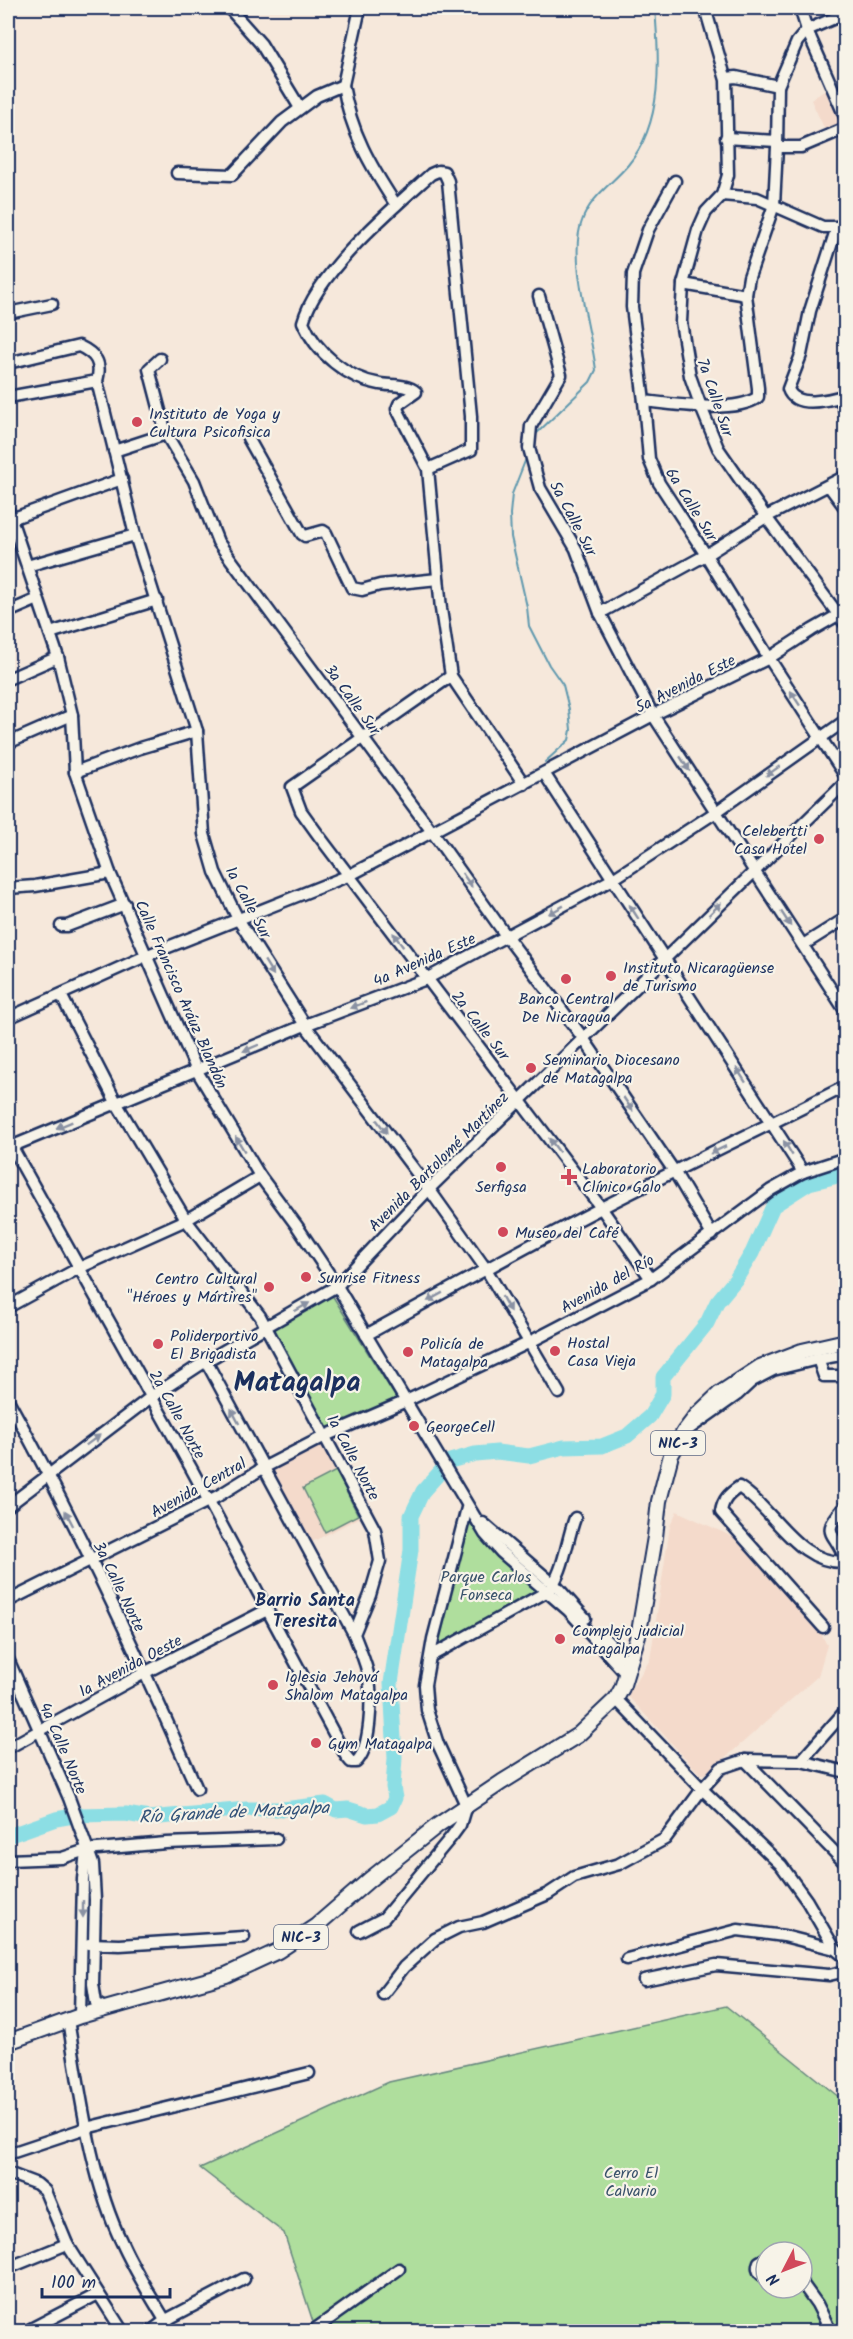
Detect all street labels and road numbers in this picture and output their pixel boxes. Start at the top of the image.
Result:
street label: 7a Calle Sur [690,355,740,442]
street label: 6a Calle Sur [658,463,724,548]
street label: 5a Calle Sur [542,476,604,563]
street label: 5a Avenida Este [631,648,740,720]
street label: 3a Calle Sur [317,659,387,742]
street label: 1a Calle Sur [218,862,278,945]
street label: Calle Francisco Aráuz Blandón [128,896,234,1093]
street label: 4a Avenida Este [369,927,480,994]
street label: 2a Calle Sur [444,985,516,1068]
street label: Avenida Bartolomé Martínez [363,1086,515,1238]
street label: Avenida del Río [556,1248,659,1320]
street label: 2a Calle Norte [142,1366,212,1464]
street label: 1a Calle Norte [320,1410,386,1505]
road number: NIC-3 [651,1431,705,1455]
street label: Avenida Central [146,1452,251,1525]
street label: 3a Calle Norte [86,1537,151,1636]
street label: 1a Avenida Oeste [74,1629,187,1704]
street label: 4a Calle Norte [32,1699,93,1799]
road number: NIC-3 [274,1925,328,1949]

